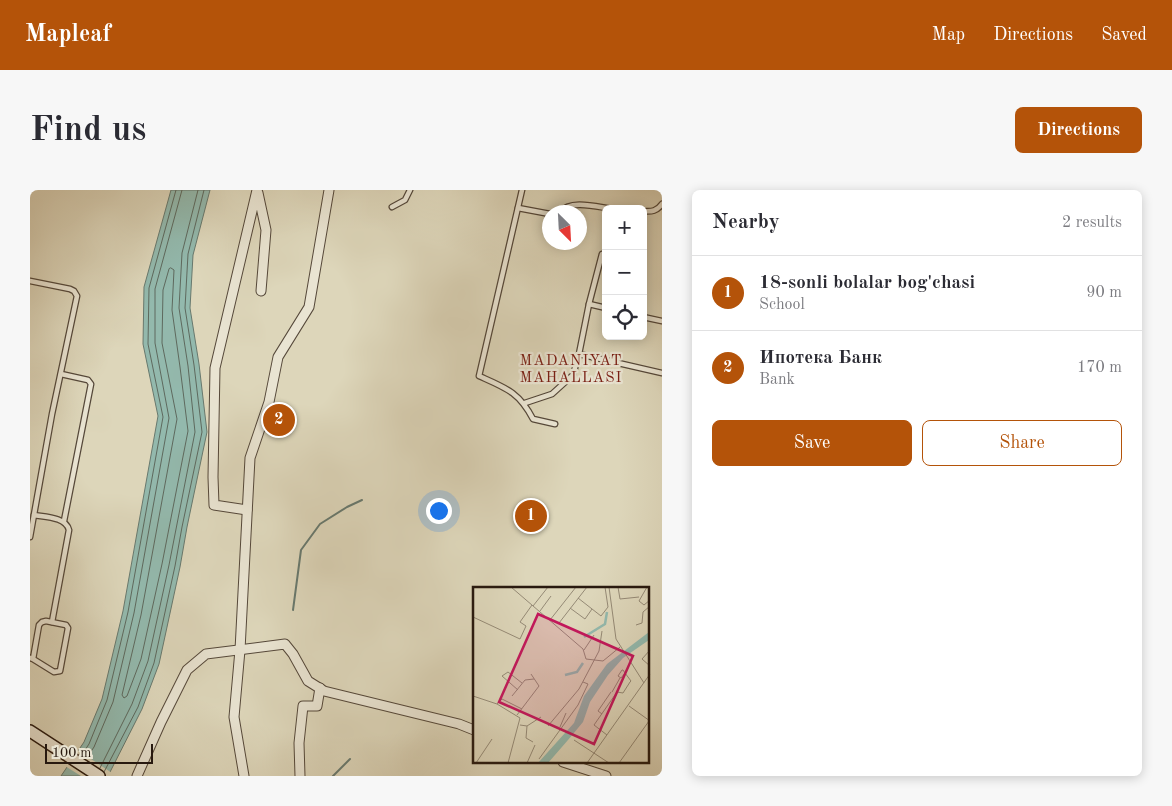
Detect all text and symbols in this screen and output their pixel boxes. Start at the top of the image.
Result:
text: Mapleaf [25,23,111,47]
text: Map [932,26,965,44]
text: Directions [993,26,1073,44]
text: Saved [1101,26,1147,44]
button: Directions [1015,107,1142,153]
text: Find us [30,113,146,148]
north arrow [542,205,587,250]
map controls [602,205,647,340]
button: + [602,205,647,250]
text: Nearby [712,212,780,233]
text: 2 results [1062,215,1122,231]
button: − [602,250,647,295]
text: 18-sonli bolalar bog'chasi [759,274,975,293]
text: 1 [723,285,733,301]
text: 90 m [1086,285,1122,301]
button: locate [602,295,647,340]
text: School [759,297,805,313]
text: Ипотека Банк [759,349,882,368]
district label: MADANIYAT MAHALLASI [519,354,623,386]
text: 2 [723,360,733,376]
text: 170 m [1077,360,1122,376]
text: Bank [759,372,795,388]
pin: 2 [263,401,295,439]
button: Save [712,420,912,466]
button: Share [922,420,1122,466]
pin: 1 [515,497,547,535]
your location [426,498,452,524]
inset map [473,587,650,764]
scale bar [45,741,152,764]
text: 100 m [52,746,91,760]

